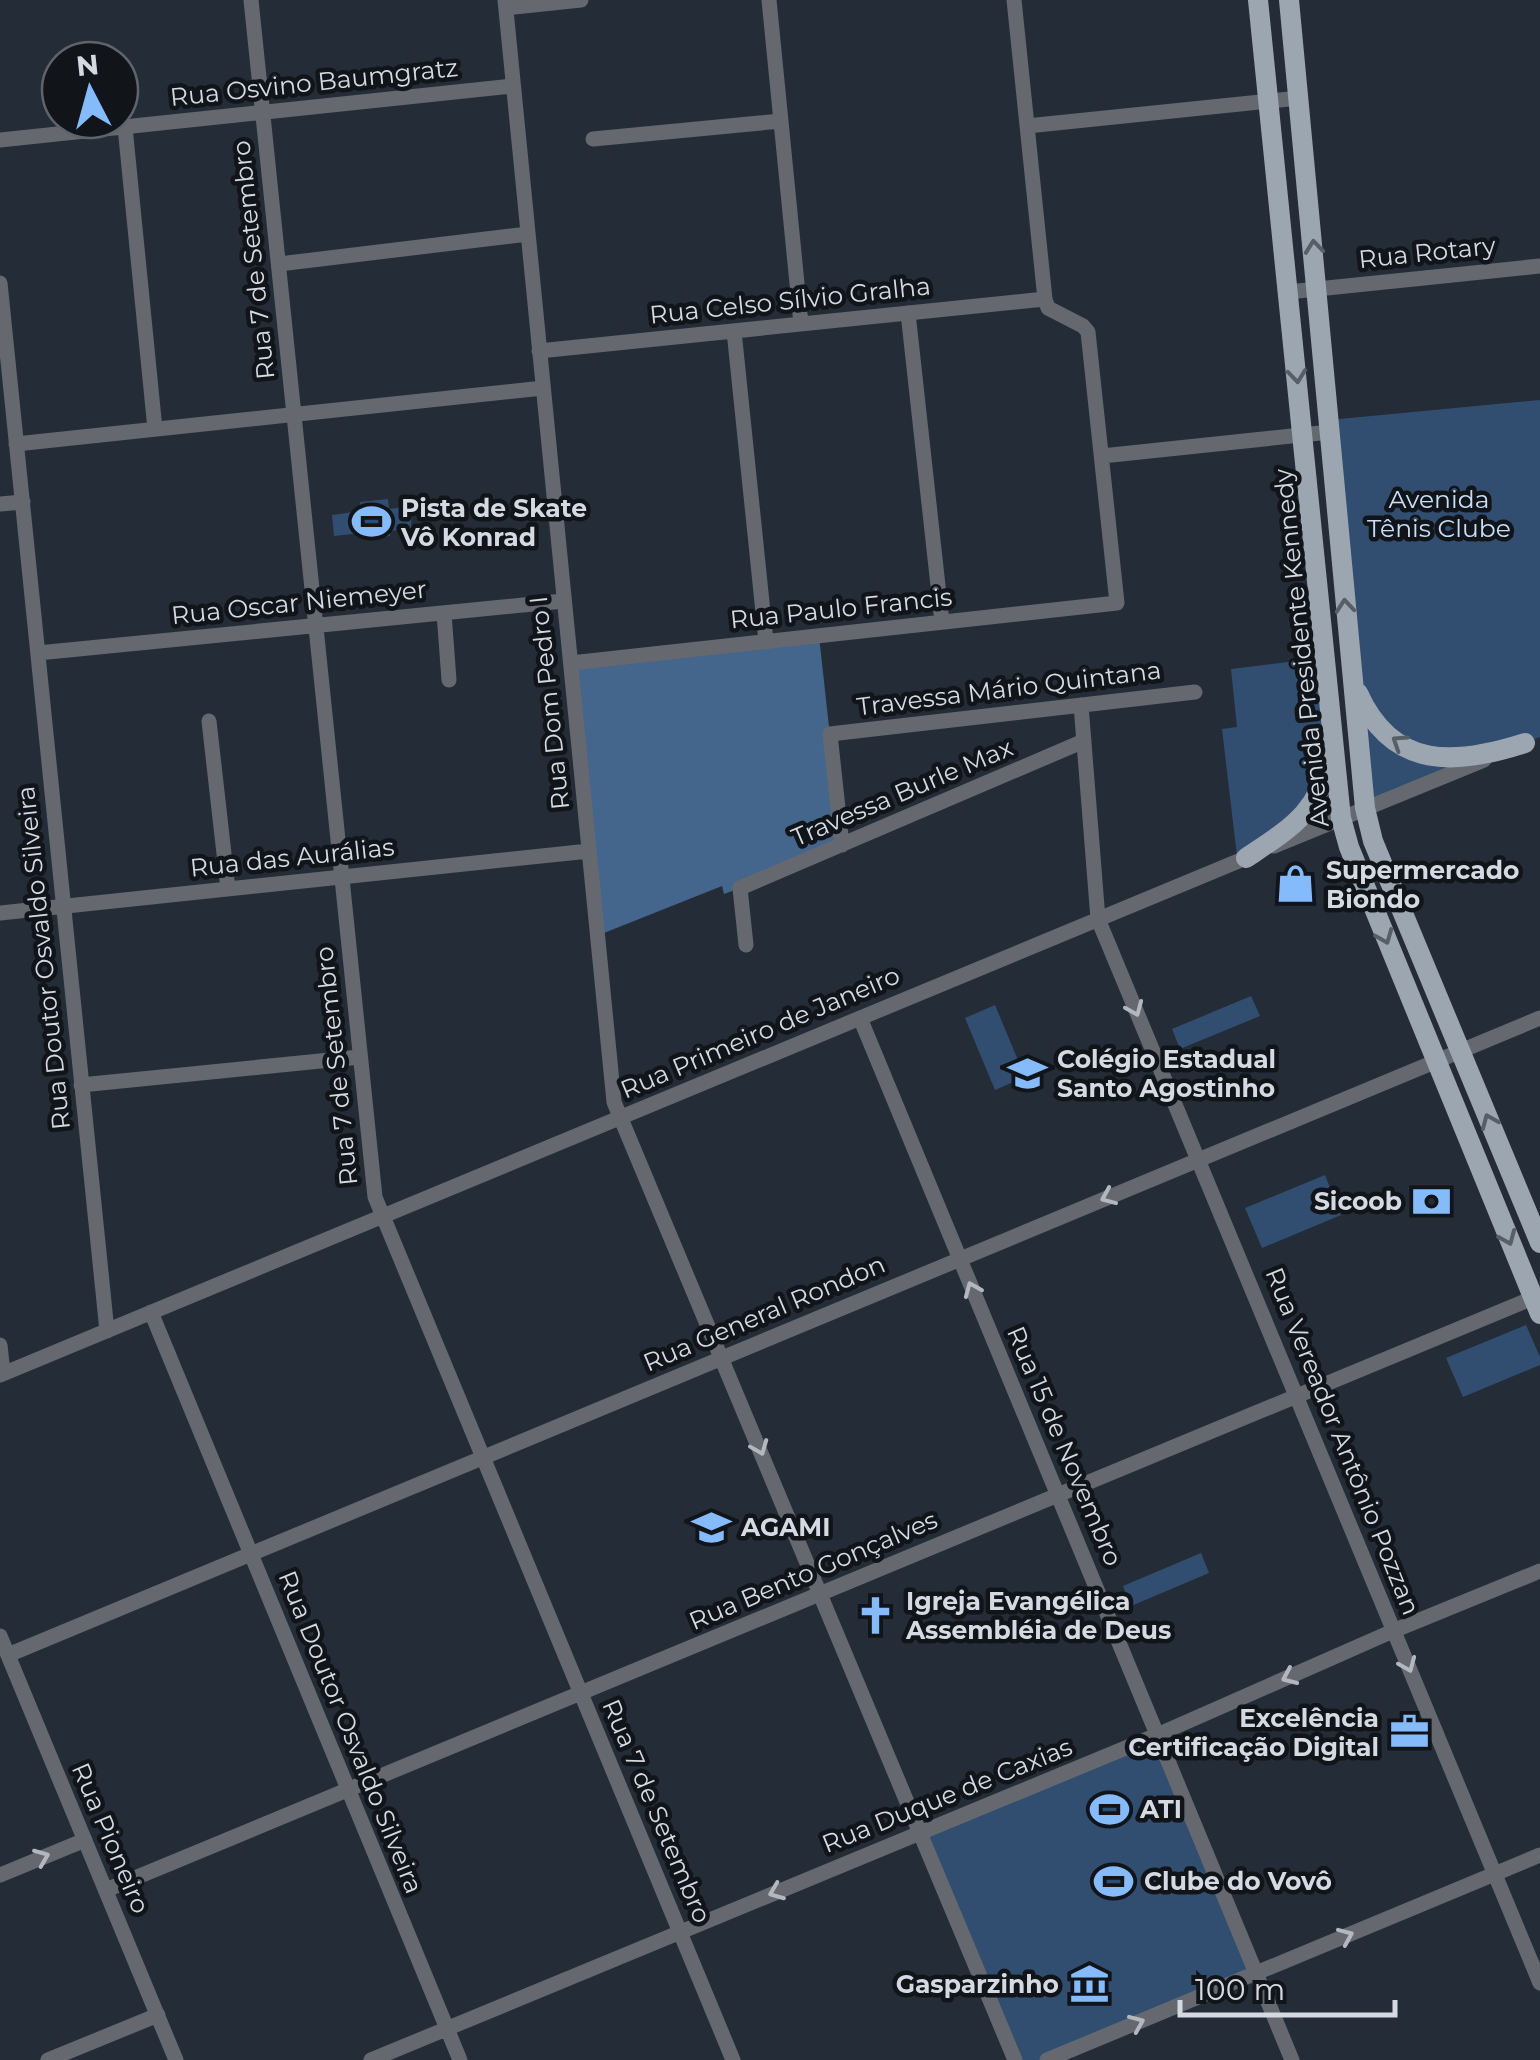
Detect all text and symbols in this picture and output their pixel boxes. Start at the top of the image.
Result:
north arrow [40,40,140,140]
text: N [74,47,100,83]
street label: Rua Osvino Baumgratz [169,52,459,112]
street label: Rua 7 de Setembro [226,139,280,381]
street label: Rua Rotary [1357,230,1498,274]
one-way arrow [1304,238,1325,254]
street label: Rua Celso Sílvio Gralha [648,270,932,330]
one-way arrow [1285,368,1307,384]
street label: Avenida Presidente Kennedy [1267,467,1335,829]
park label: Avenida Tênis Clube [1367,484,1511,543]
place label: Pista de Skate Vô Konrad [400,493,587,552]
sports icon: Pista de Skate Vô Konrad [350,501,392,543]
street label: Rua Oscar Niemeyer [170,574,428,630]
street label: Rua Paulo Francis [728,581,954,635]
street label: Rua Dom Pedro I [523,595,575,811]
one-way arrow [1335,597,1356,613]
street label: Travessa Mário Quintana [855,654,1163,722]
street label: Travessa Burle Max [787,732,1017,852]
one-way arrow [1392,735,1410,754]
street label: Rua Doutor Osvaldo Silveira [10,785,76,1131]
street label: Rua das Aurálias [188,831,396,883]
place label: Supermercado Biondo [1326,855,1519,914]
shop icon: Supermercado Biondo [1275,863,1317,905]
one-way arrow [1374,928,1394,945]
street label: Rua 7 de Setembro [309,945,363,1187]
street label: Rua Primeiro de Janeiro [616,960,904,1104]
one-way arrow [1124,999,1144,1017]
place label: Colégio Estadual Santo Agostinho [1057,1044,1276,1103]
school or university icon: Colégio Estadual Santo Agostinho [1006,1052,1048,1094]
one-way arrow [1481,1113,1501,1131]
bank icon: Sicoob [1411,1180,1453,1222]
one-way arrow [1100,1186,1118,1206]
place label: Sicoob [1314,1186,1402,1216]
one-way arrow [1497,1228,1517,1246]
street label: Rua General Rondon [639,1248,889,1378]
street label: Rua Vereador Antônio Pozzan [1259,1263,1427,1619]
one-way arrow [964,1282,984,1299]
street label: Rua 15 de Novembro [1001,1322,1129,1570]
one-way arrow [749,1438,769,1456]
street label: Rua Bento Gonçalves [684,1504,942,1636]
school or university icon: AGAMI [690,1506,732,1548]
place label: AGAMI [740,1512,830,1542]
street label: Rua Doutor Osvaldo Silveira [272,1566,430,1898]
place label: Igreja Evangélica Assembléia de Deus [905,1586,1171,1645]
church icon: Igreja Evangélica Assembléia de Deus [855,1594,897,1636]
one-way arrow [1396,1655,1416,1673]
one-way arrow [1281,1665,1299,1685]
street label: Rua 7 de Setembro [596,1695,718,1927]
place label: Excelência Certificação Digital [1128,1703,1379,1762]
office icon: Excelência Certificação Digital [1388,1711,1430,1753]
street label: Rua Duque de Caxias [818,1731,1076,1859]
street label: Rua Pioneiro [66,1758,156,1918]
sports icon: ATI [1089,1788,1131,1830]
place label: ATI [1139,1794,1182,1824]
one-way arrow [33,1849,50,1869]
sports icon: Clube do Vovô [1093,1860,1135,1902]
place label: Clube do Vovô [1144,1866,1332,1896]
one-way arrow [768,1881,786,1901]
one-way arrow [1337,1927,1354,1947]
scale bar [1180,1955,1395,2017]
museum icon: Gasparzinho [1068,1963,1110,2005]
place label: Gasparzinho [896,1969,1059,1999]
text: 100 m [1195,1971,1285,2008]
one-way arrow [1127,2014,1145,2034]

